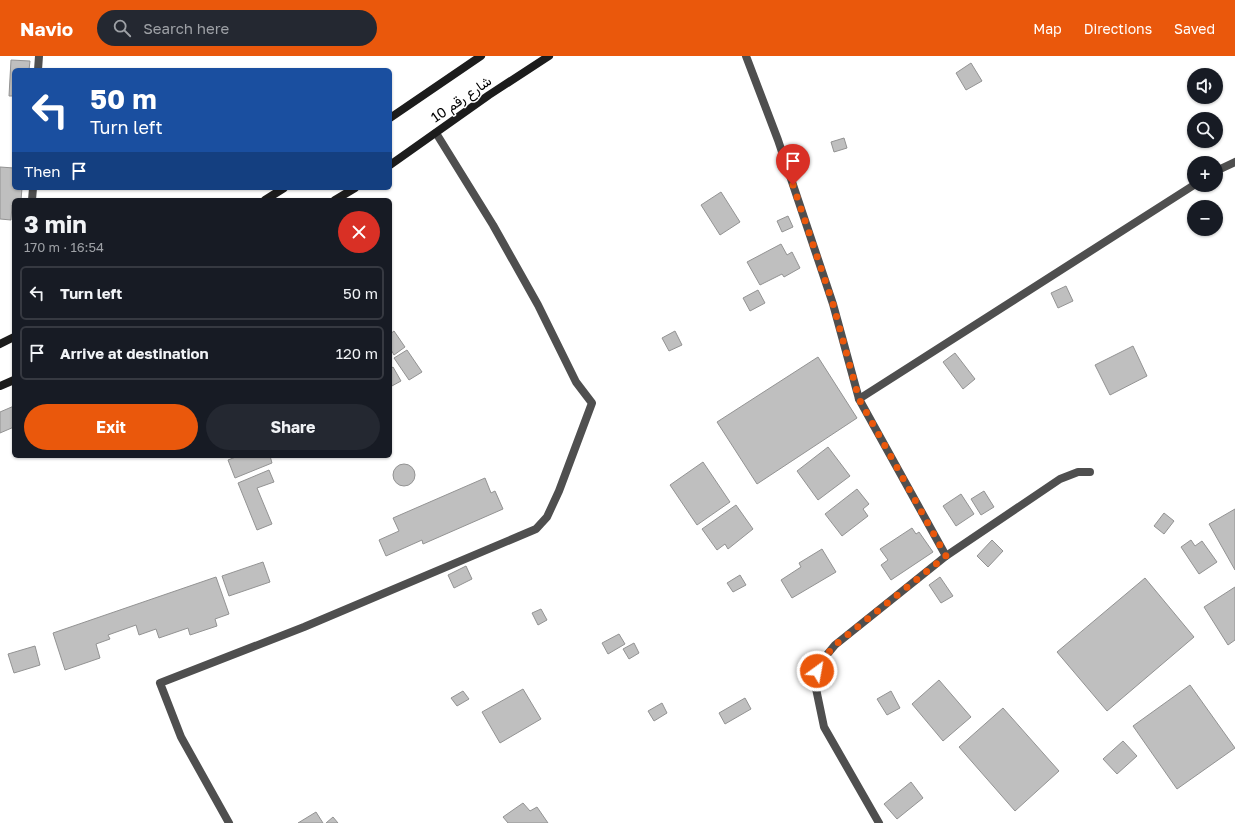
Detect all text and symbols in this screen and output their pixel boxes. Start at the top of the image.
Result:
search box [97,10,377,46]
text: Navio [20,17,73,40]
icon: search [111,17,133,39]
text: Search here [143,19,229,37]
text: Map [1033,20,1062,37]
text: Directions [1084,20,1152,37]
text: Saved [1174,20,1215,37]
map controls [1187,68,1223,236]
button: sound [1187,68,1223,104]
street label: شارع رقم 10 [427,72,496,128]
text: 50 m [90,82,157,115]
icon: left [24,84,76,136]
button: search [1187,112,1223,148]
text: Turn left [90,116,163,138]
pin [776,144,810,185]
icon: arrive [782,150,804,172]
button: + [1187,156,1223,192]
icon: arrive [68,160,90,182]
text: Then [24,162,60,180]
button: − [1187,200,1223,236]
text: 3 min [24,209,87,238]
button: close [338,211,380,253]
text: 170 m · 16:54 [24,239,104,255]
icon: left [26,282,48,304]
text: Turn left [60,284,122,302]
text: 50 m [343,284,378,302]
icon: arrive [26,342,48,364]
text: Arrive at destination [60,344,209,362]
text: 120 m [336,344,378,362]
button: Exit [24,404,198,450]
button: Share [206,404,380,450]
position arrow [796,650,838,692]

